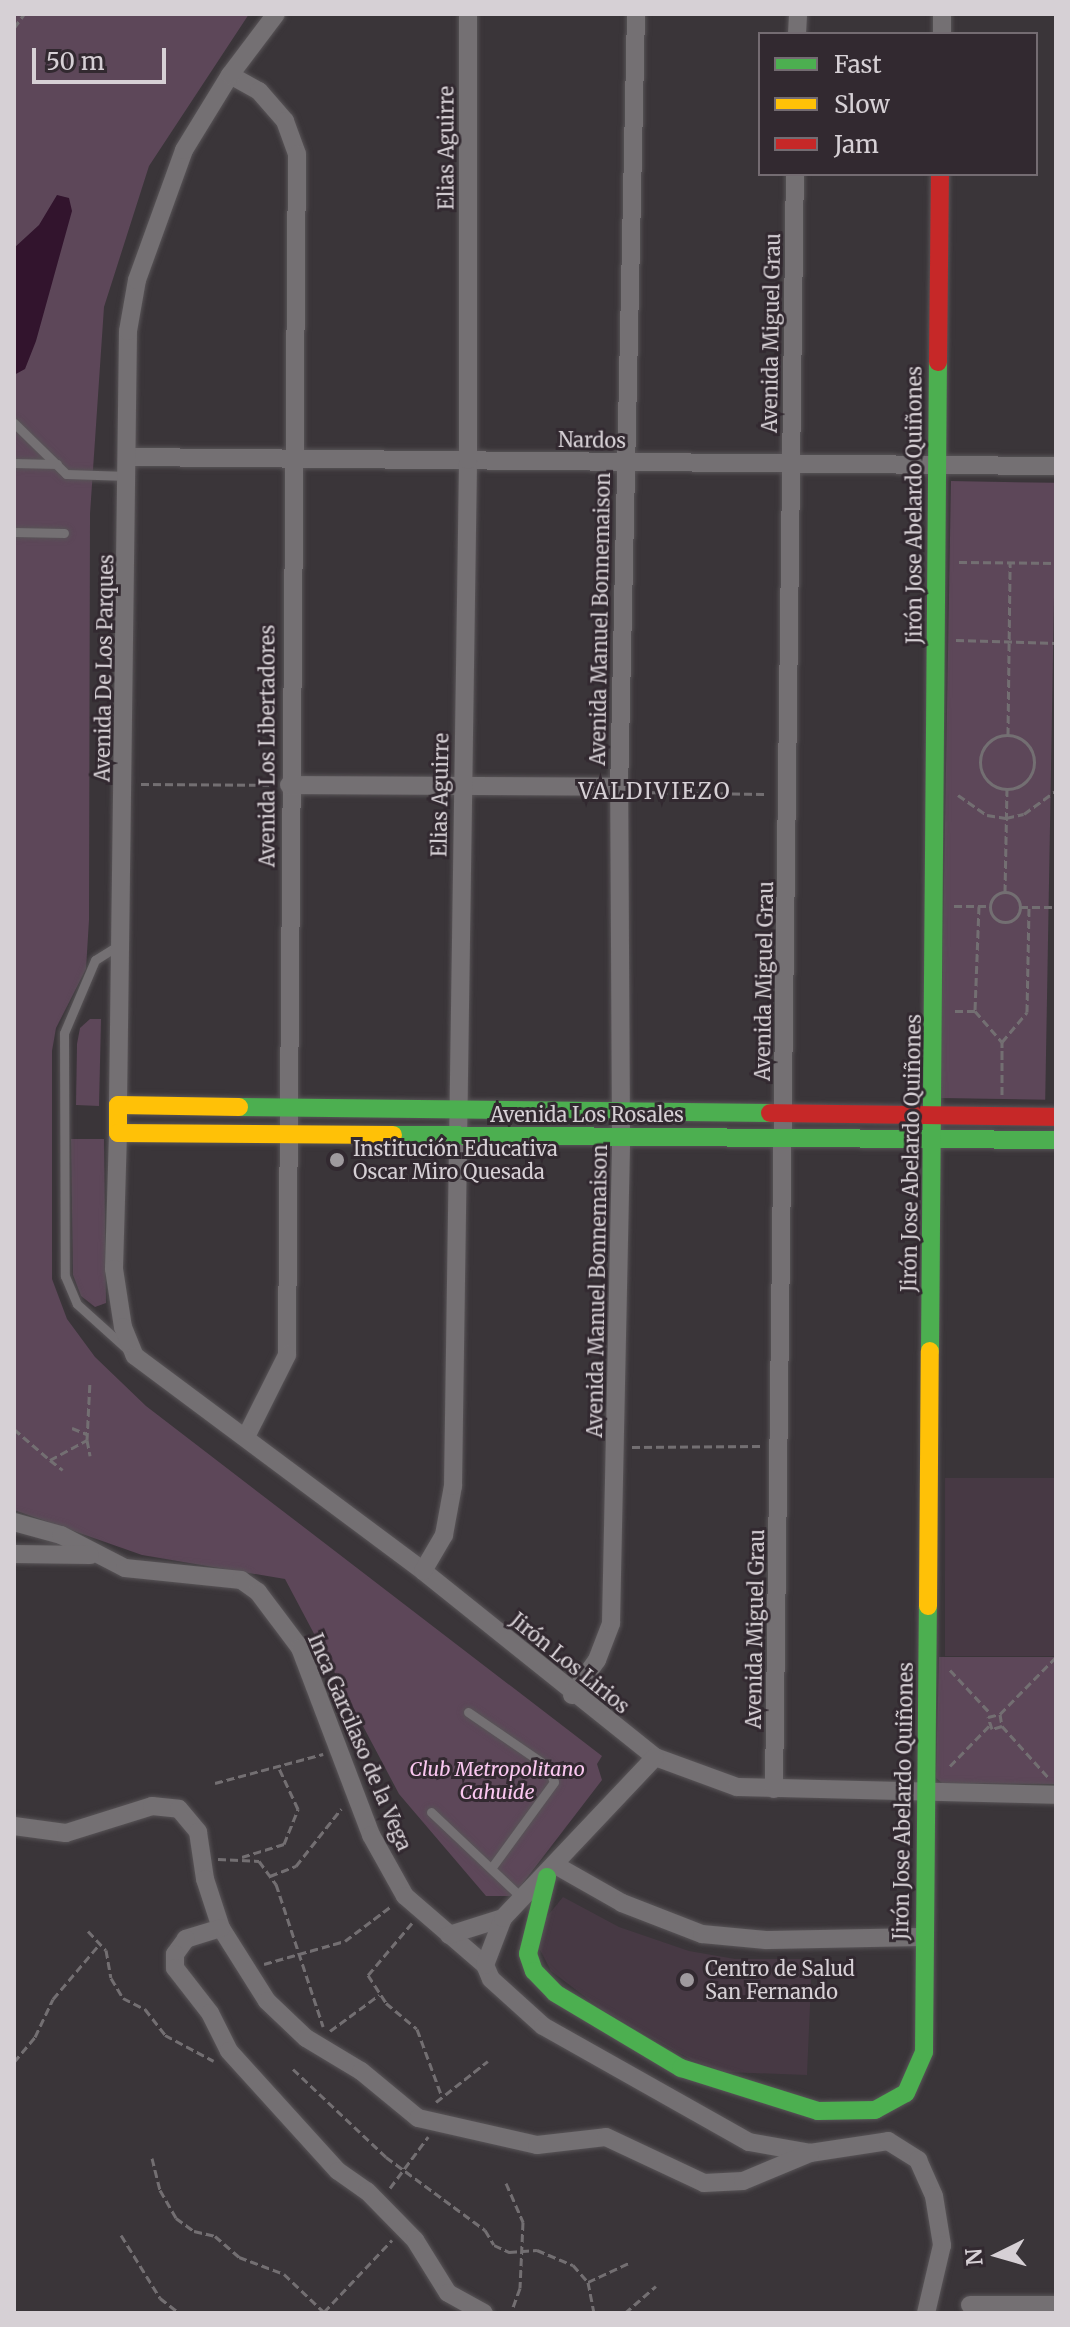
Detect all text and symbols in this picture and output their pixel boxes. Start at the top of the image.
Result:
scale bar [36,32,170,82]
legend [758,32,1038,176]
text: 50 m [46,46,105,77]
text: Fast [834,49,882,80]
street label: Elias Aguirre [434,86,458,210]
text: Slow [834,89,890,120]
text: Jam [834,129,879,160]
street label: Avenida Miguel Grau [757,233,785,433]
street label: Jirón Jose Abelardo Quiñones [902,366,926,644]
street label: Nardos [558,427,626,453]
street label: Avenida Manuel Bonnemaison [585,472,615,766]
street label: Avenida De Los Parques [90,554,118,782]
street label: Avenida Los Libertadores [255,625,279,867]
street label: Elias Aguirre [427,733,453,857]
district label: VALDIVIEZO [578,779,732,805]
street label: Avenida Miguel Grau [750,881,778,1081]
street label: Jirón Jose Abelardo Quiñones [897,1014,925,1292]
street label: Avenida Los Rosales [490,1102,684,1126]
place label: Institución Educativa Oscar Miro Quesada [353,1136,558,1183]
street label: Avenida Manuel Bonnemaison [582,1144,612,1438]
marker: Institución Educativa Oscar Miro Quesada [328,1151,346,1169]
street label: Avenida Miguel Grau [741,1529,769,1729]
street label: Jirón Los Lirios [506,1608,634,1718]
street label: Inca Garcilaso de la Vega [303,1630,417,1854]
street label: Jirón Jose Abelardo Quiñones [889,1662,917,1940]
park label: Club Metropolitano Cahuide [409,1756,585,1803]
place label: Centro de Salud San Fernando [705,1956,855,2003]
marker: Centro de Salud San Fernando [676,1969,698,1991]
north arrow [958,2215,1038,2295]
text: N [959,2247,989,2267]

